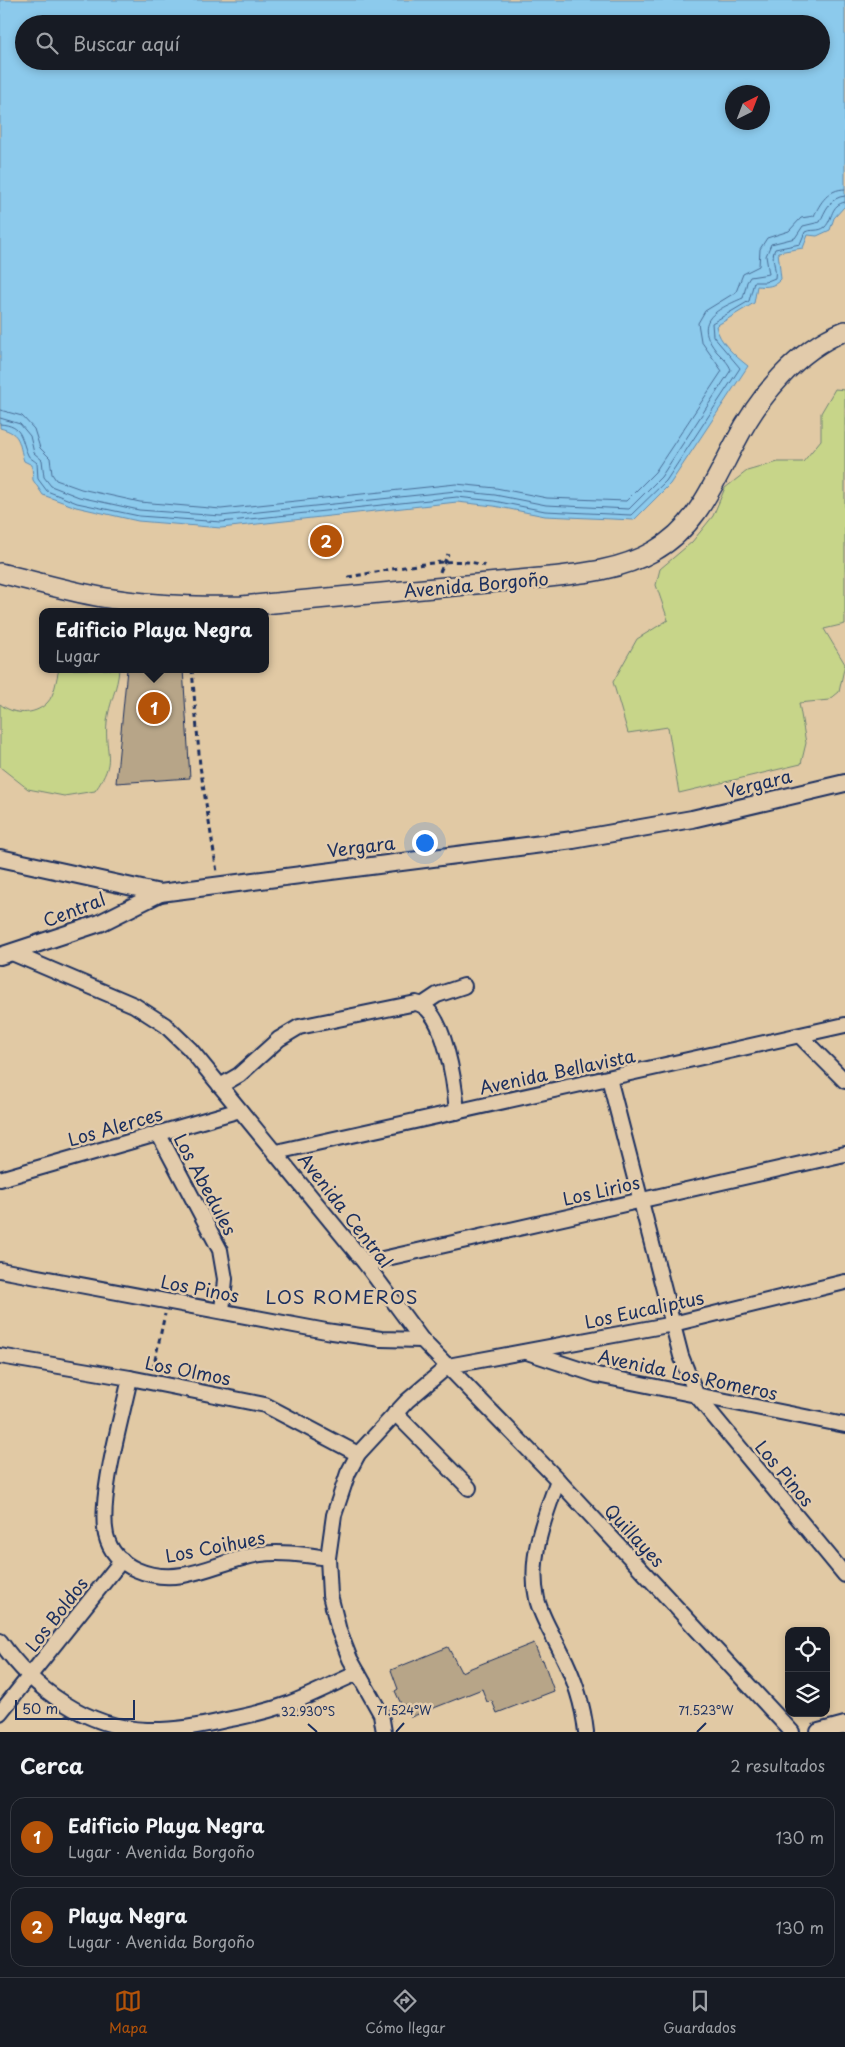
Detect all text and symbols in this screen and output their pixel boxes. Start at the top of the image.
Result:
search box [15,15,830,70]
icon: search [33,29,61,57]
text: Buscar aquí [73,29,180,57]
north arrow [725,85,770,130]
pin: 2 [310,522,342,560]
street label: Avenida Borgoño [402,564,550,604]
popup [39,608,269,673]
text: Edificio Playa Negra [56,615,252,643]
text: Lugar [56,643,100,667]
pin: 1 [138,689,170,727]
street label: Vergara [722,761,795,804]
street label: Vergara [325,828,397,864]
your location [412,830,438,856]
street label: Central [39,885,109,933]
street label: Avenida Bellavista [477,1041,638,1101]
street label: Los Alerces [64,1100,166,1152]
street label: Los Abedules [168,1128,244,1240]
street label: Avenida Central [292,1147,400,1273]
street label: Los Lirios [560,1168,642,1212]
street label: Los Pinos [159,1267,241,1309]
district label: LOS ROMEROS [265,1282,419,1310]
street label: Los Eucaliptus [582,1283,706,1335]
street label: Avenida Los Romeros [596,1342,780,1406]
street label: Los Olmos [143,1348,233,1392]
street label: Los Pinos [749,1434,821,1512]
street label: Quillayes [599,1497,671,1573]
street label: Los Coihues [163,1523,267,1569]
street label: Los Boldos [18,1571,94,1657]
map controls [785,1627,830,1717]
button: locate [785,1627,830,1672]
button: layers [785,1672,830,1717]
scale bar [15,1697,135,1720]
text: 50 m [22,1698,58,1719]
text: 71.524°W [377,1701,432,1719]
text: 71.523°W [678,1701,734,1719]
text: 32.930°S [281,1702,335,1720]
text: Cerca [20,1749,84,1781]
text: 2 resultados [731,1753,825,1777]
text: Edificio Playa Negra [68,1811,265,1839]
text: 1 [33,1825,41,1849]
text: 130 m [776,1825,824,1849]
text: Lugar · Avenida Borgoño [68,1839,255,1863]
text: Playa Negra [68,1901,187,1929]
text: 2 [31,1915,43,1939]
text: 130 m [776,1915,824,1939]
text: Lugar · Avenida Borgoño [68,1929,255,1953]
tab: Mapa [109,1987,147,2038]
tab: Cómo llegar [365,1987,445,2038]
tab: Guardados [663,1987,736,2038]

